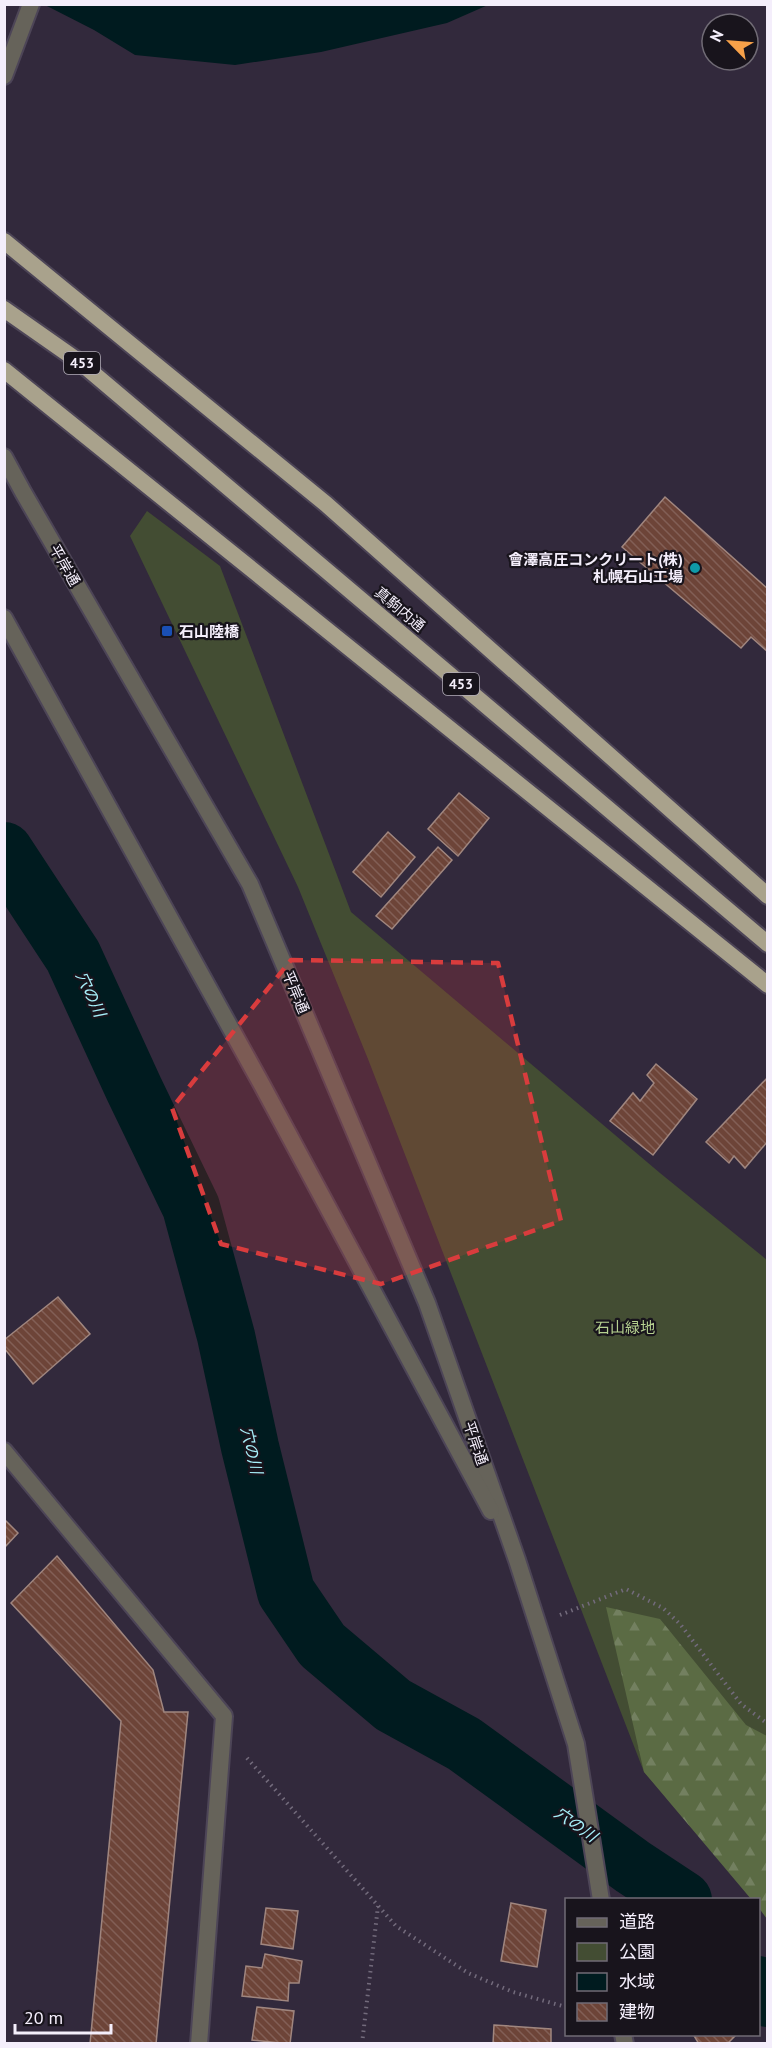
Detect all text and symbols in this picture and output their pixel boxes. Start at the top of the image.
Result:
north arrow [700,12,760,72]
text: N [705,27,728,45]
road number: 453 [64,352,100,374]
street label: 平岸通 [46,541,84,589]
place label: 會澤高圧コンクリート(株) 札幌石山工場 [508,550,683,586]
marker: 會澤高圧コンクリート(株) 札幌石山工場 [688,561,702,575]
street label: 真駒内通 [371,582,429,636]
place label: 石山陸橋 [179,622,240,641]
marker: 石山陸橋 [160,624,174,638]
road number: 453 [443,673,479,695]
water label: 穴の川 [72,968,111,1022]
street label: 平岸通 [278,968,314,1016]
park label: 石山緑地 [595,1318,655,1337]
street label: 平岸通 [460,1419,492,1467]
water label: 穴の川 [237,1424,268,1478]
water label: 穴の川 [551,1802,603,1847]
legend [565,1898,760,2036]
text: 道路 [619,1910,655,1933]
text: 公園 [619,1940,655,1963]
text: 水域 [619,1970,655,1993]
scale bar [15,1997,111,2035]
text: 建物 [619,2000,655,2023]
text: 20 m [24,2006,63,2029]

